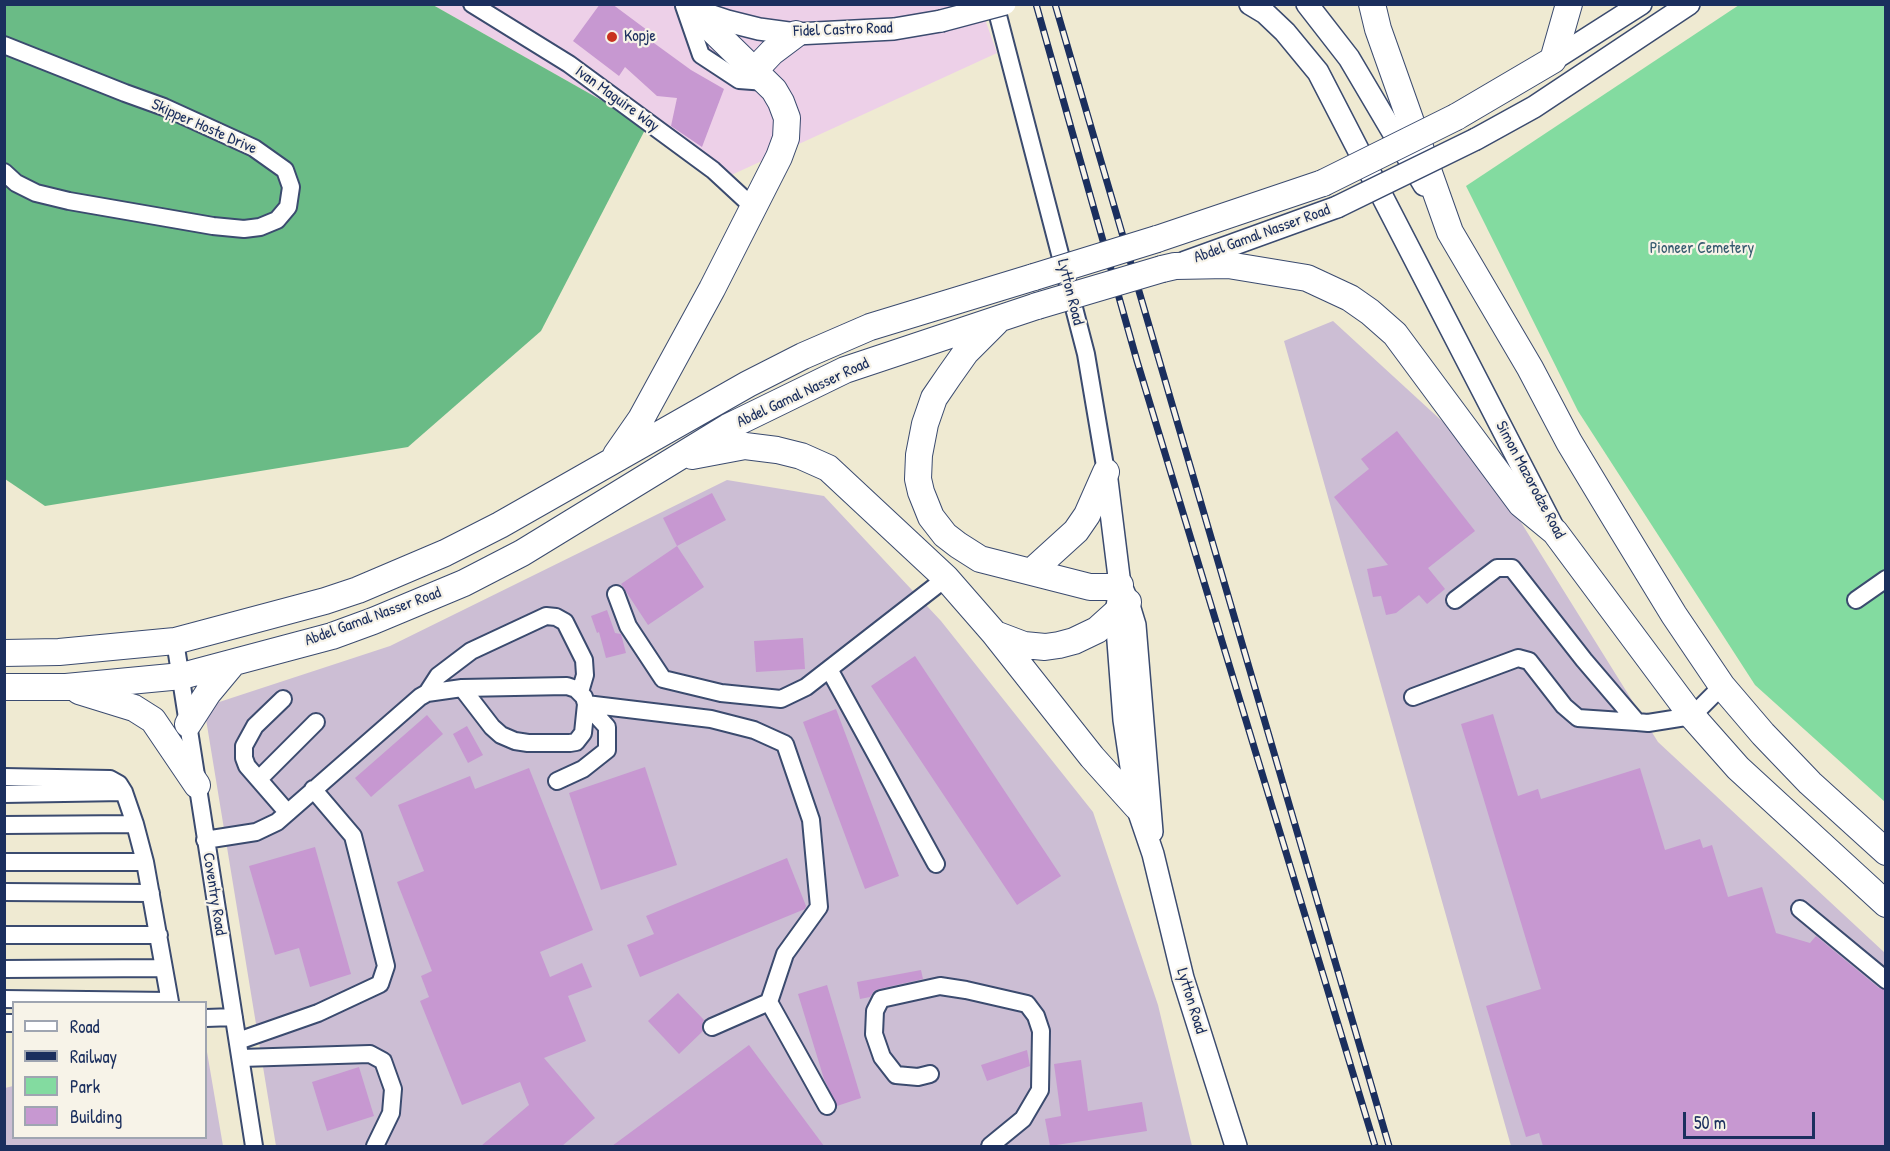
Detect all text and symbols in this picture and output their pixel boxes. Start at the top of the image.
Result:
street label: Fidel Castro Road [793,19,893,41]
place label: Kopje [624,27,656,47]
marker: Kopje [605,30,619,44]
street label: Ivan Maguire Way [571,62,663,136]
street label: Skipper Hoste Drive [148,95,260,159]
street label: Abdel Gamal Nasser Road [1191,200,1333,268]
park label: Pioneer Cemetery [1650,239,1754,259]
street label: Lytton Road [1053,257,1087,327]
street label: Abdel Gamal Nasser Road [734,354,872,432]
street label: Simon Mazorodze Road [1491,418,1569,542]
street label: Abdel Gamal Nasser Road [302,583,444,651]
street label: Coventry Road [198,851,230,937]
street label: Lytton Road [1172,966,1210,1036]
legend [12,1001,207,1139]
text: Road [70,1014,100,1039]
text: Railway [70,1044,117,1069]
text: Park [70,1074,100,1099]
scale bar [1686,1100,1818,1138]
text: Building [70,1104,122,1129]
text: 50 m [1694,1110,1726,1135]

